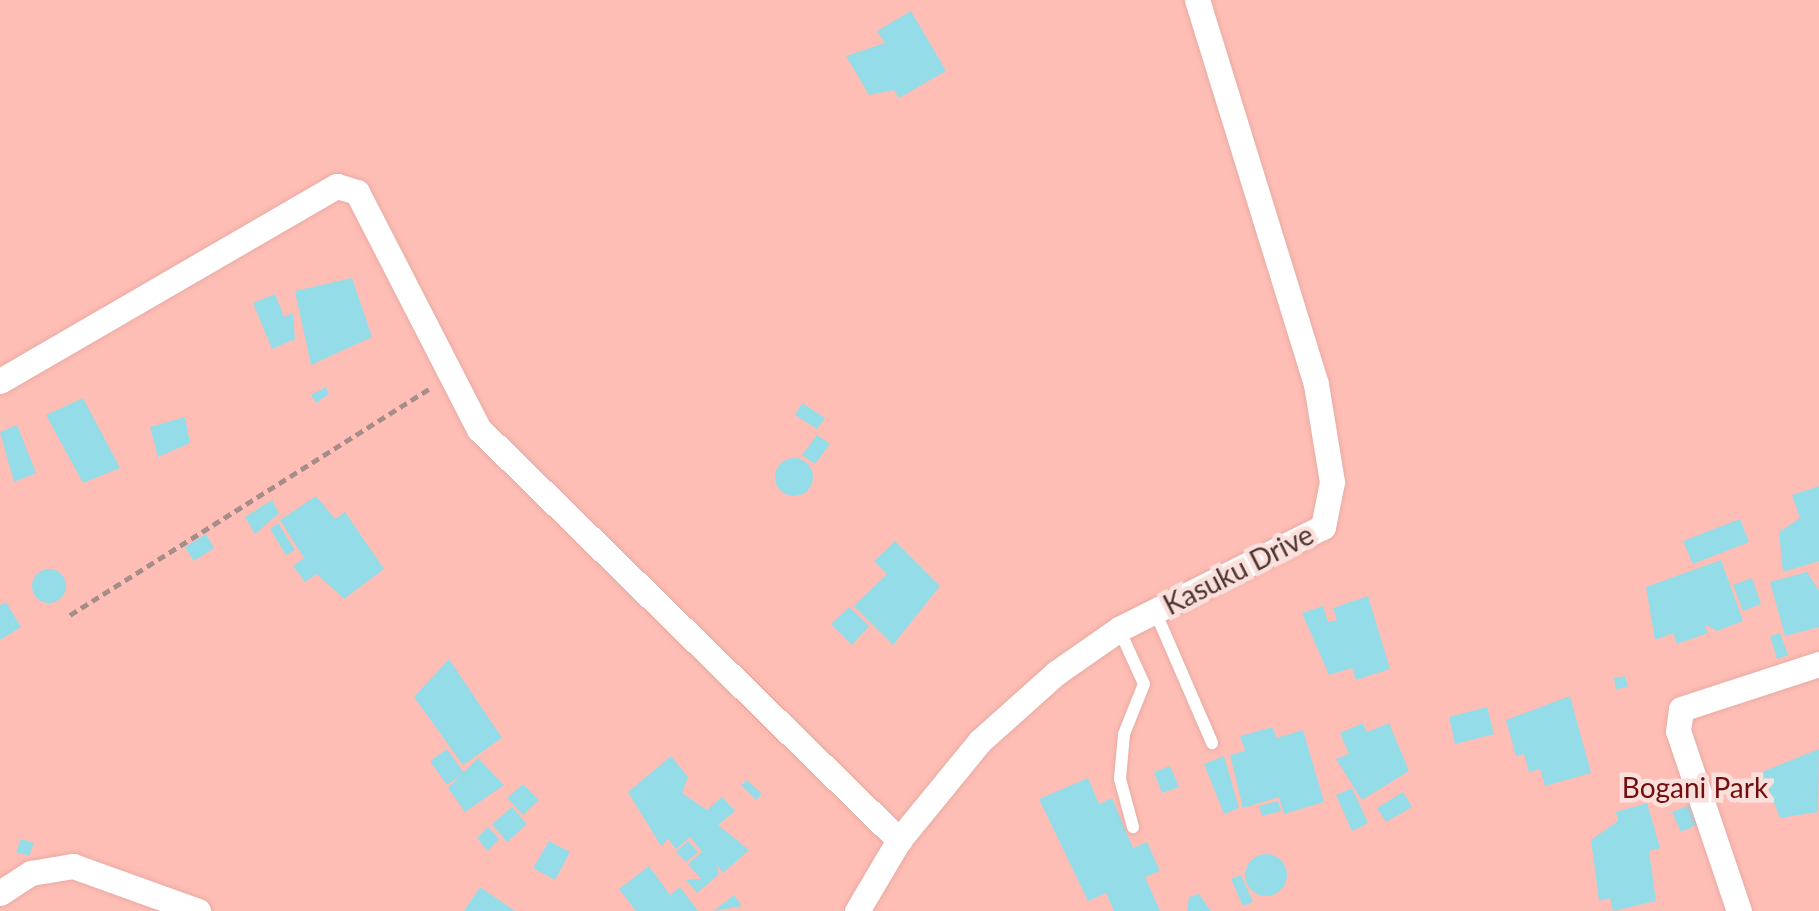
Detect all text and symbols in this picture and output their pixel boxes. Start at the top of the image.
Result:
street label: Kasuku Drive [1157,517,1319,621]
park label: Bogani Park [1622,770,1768,804]

